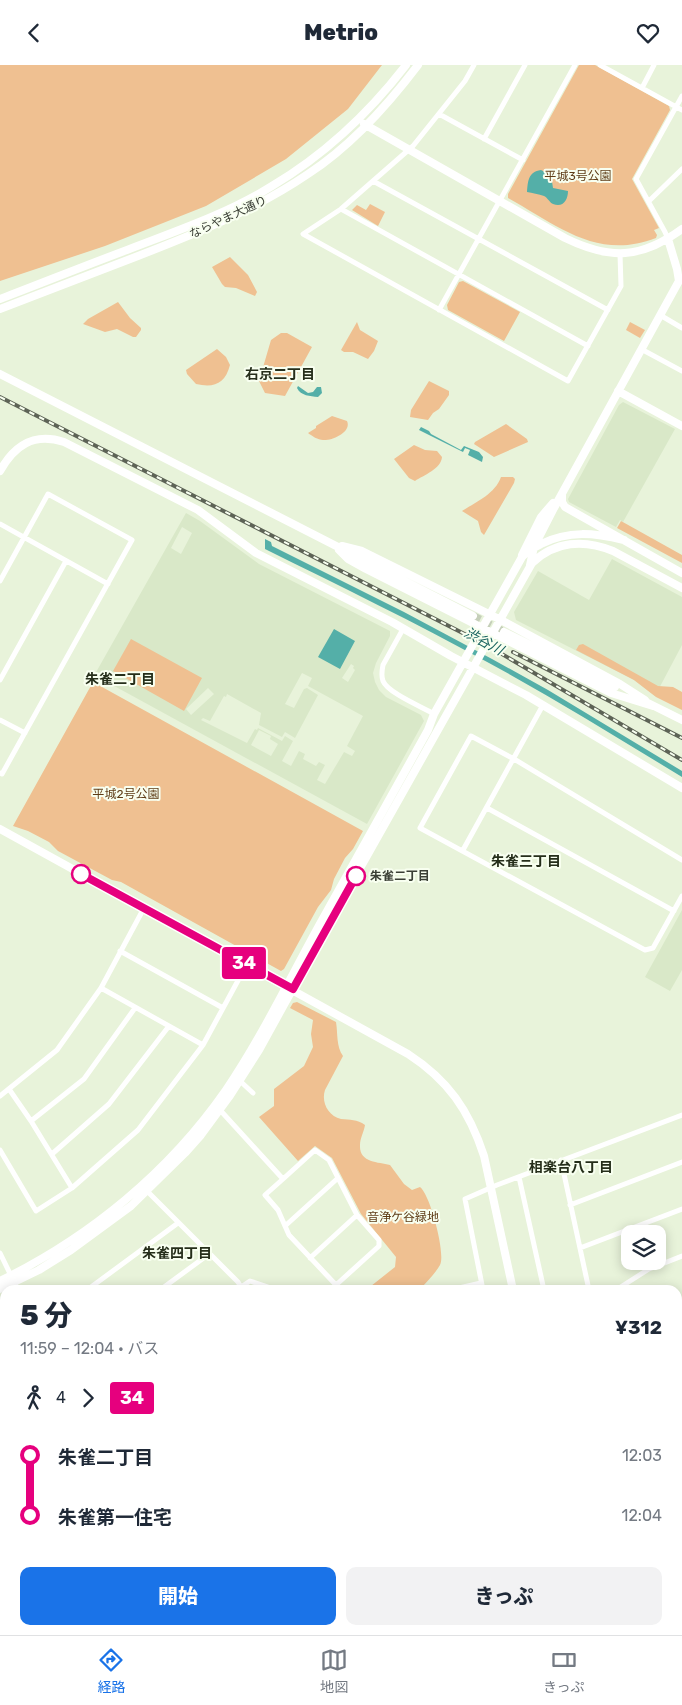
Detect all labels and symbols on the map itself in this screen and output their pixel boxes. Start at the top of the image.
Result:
park label: 平城3号公園 [544,169,612,183]
street label: ならやま大通り [187,193,269,241]
district label: 右京二丁目 [245,366,315,383]
water label: 渋谷川 [461,624,508,660]
district label: 朱雀二丁目 [85,671,155,688]
park label: 平城2号公園 [92,787,160,801]
district label: 朱雀三丁目 [491,853,561,870]
unlabelled marker [71,864,91,884]
marker: 朱雀二丁目 [346,866,366,886]
place label: 朱雀二丁目 [370,869,430,883]
line badge: 34 [222,947,266,979]
district label: 相楽台八丁目 [529,1159,613,1176]
park label: 音浄ケ谷緑地 [367,1210,439,1224]
district label: 朱雀四丁目 [142,1245,212,1262]

